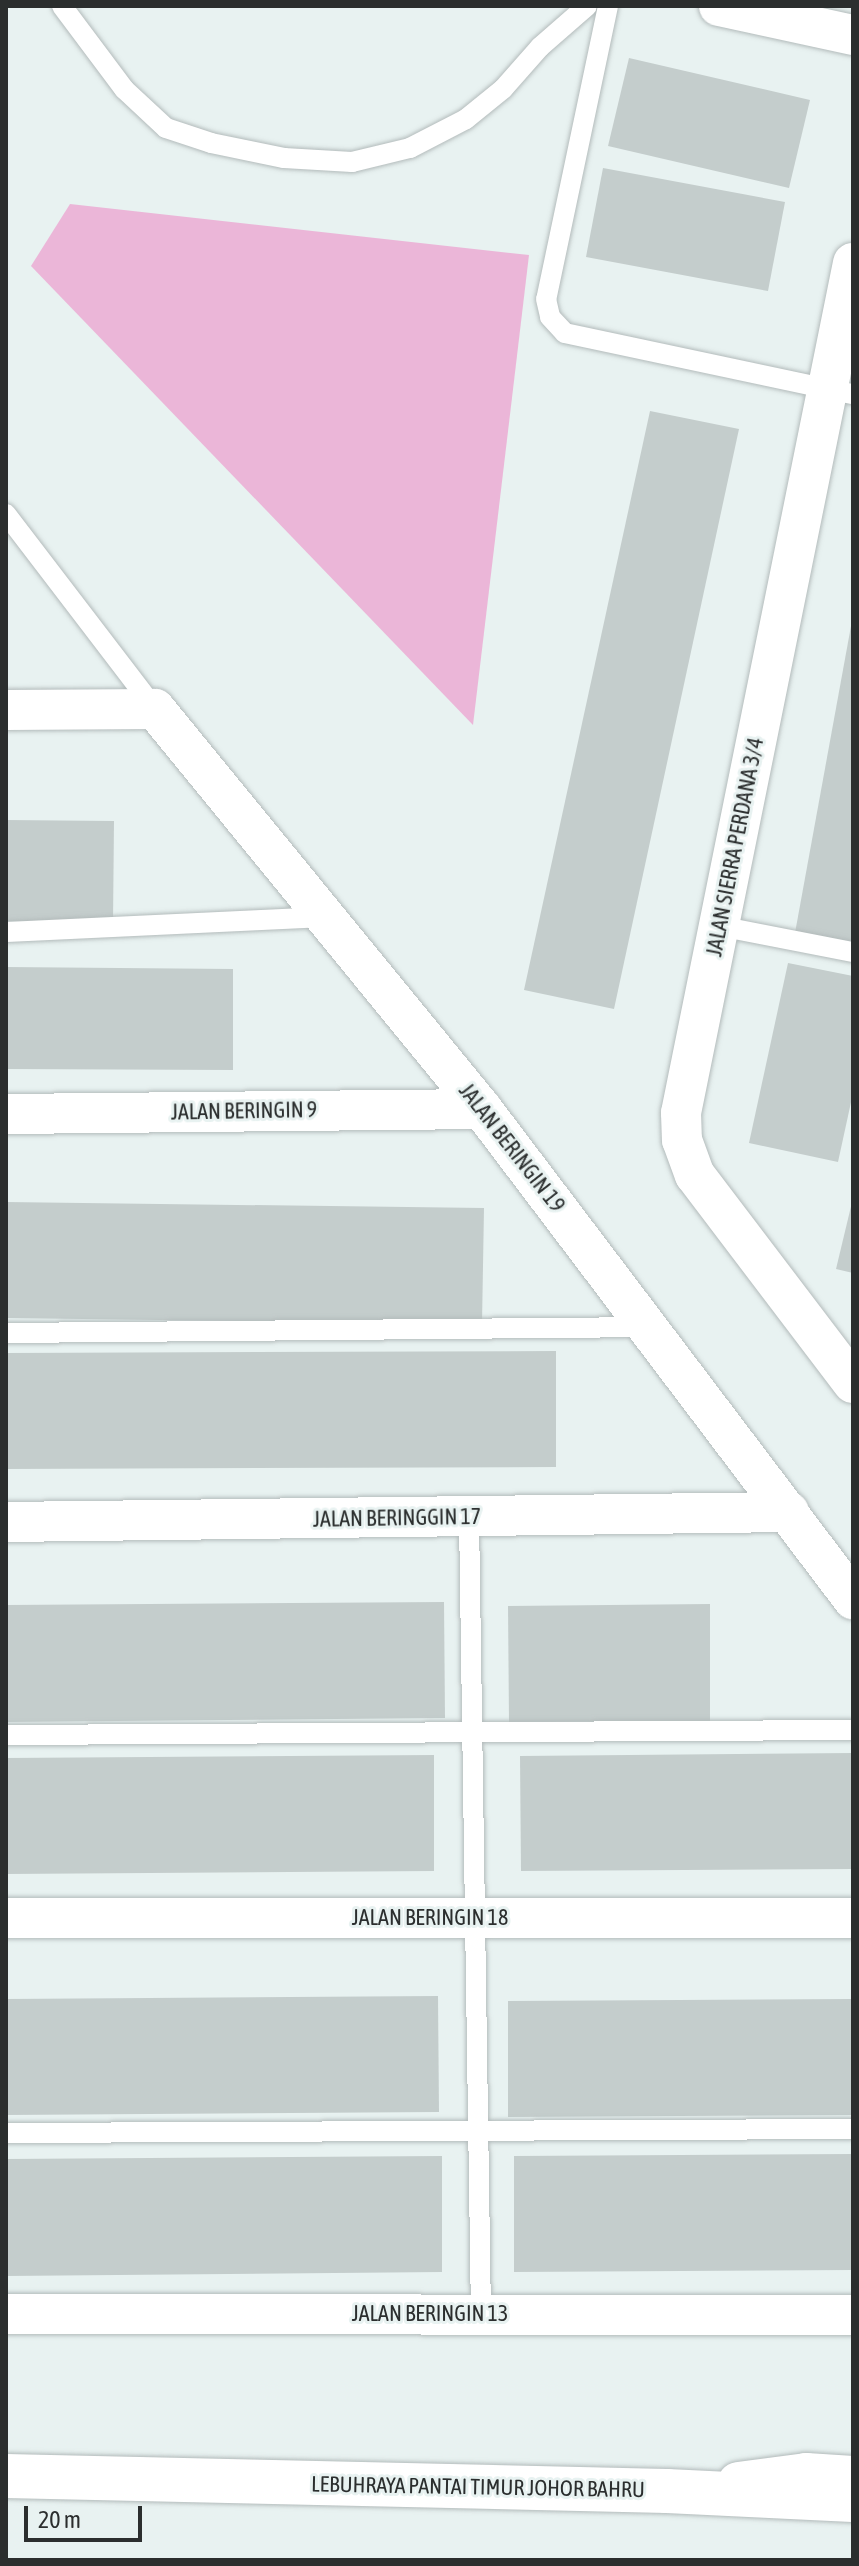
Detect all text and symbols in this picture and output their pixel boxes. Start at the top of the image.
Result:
street label: JALAN SIERRA PERDANA 3/4 [701,735,769,959]
street label: JALAN BERINGIN 19 [453,1078,571,1218]
street label: JALAN BERINGIN 9 [171,1097,317,1125]
street label: JALAN BERINGGIN 17 [313,1503,481,1533]
street label: JALAN BERINGIN 18 [352,1905,508,1931]
street label: JALAN BERINGIN 13 [352,2301,508,2327]
street label: LEBUHRAYA PANTAI TIMUR JOHOR BAHRU [311,2471,645,2503]
scale bar [28,2490,146,2540]
text: 20 m [38,2506,81,2533]

